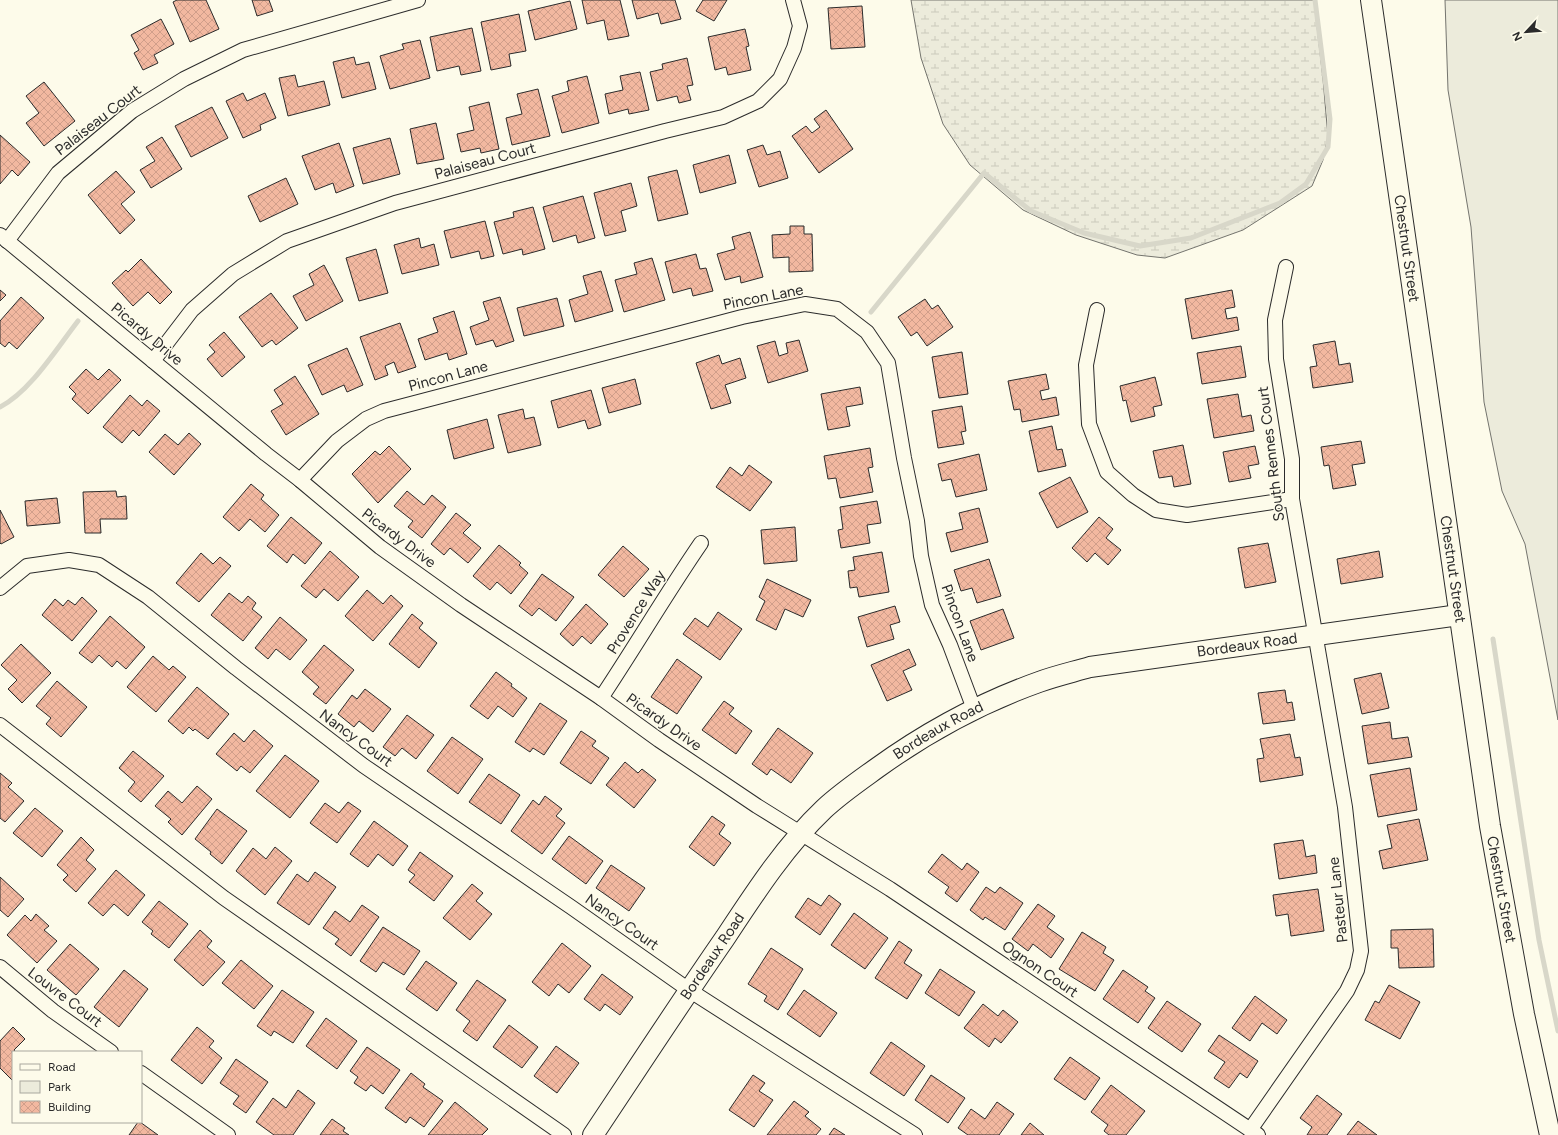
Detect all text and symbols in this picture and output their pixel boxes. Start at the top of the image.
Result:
north arrow [1506,12,1546,52]
text: N [1510,29,1525,43]
street label: Palaiseau Court [51,81,145,159]
street label: Palaiseau Court [432,139,538,183]
street label: Chestnut Street [1390,194,1423,304]
street label: Pincon Lane [721,280,805,314]
street label: Picardy Drive [107,299,187,369]
street label: Pincon Lane [406,357,490,395]
street label: South Rennes Court [1254,385,1288,523]
street label: Picardy Drive [358,504,440,572]
street label: Chestnut Street [1436,514,1470,624]
street label: Provence Way [603,567,669,657]
street label: Pincon Lane [938,582,982,664]
street label: Bordeaux Road [1196,629,1299,661]
street label: Picardy Drive [623,689,705,755]
street label: Bordeaux Road [889,697,986,763]
street label: Nancy Court [316,706,396,771]
street label: Chestnut Street [1483,835,1520,945]
street label: Pasteur Lane [1325,856,1351,944]
street label: Nancy Court [582,890,663,954]
street label: Bordeaux Road [677,909,748,1003]
street label: Ognon Court [998,937,1082,1001]
street label: Louvre Court [24,963,106,1031]
legend [12,1051,142,1123]
text: Road [48,1060,76,1074]
text: Park [48,1080,71,1094]
text: Building [48,1100,91,1114]

